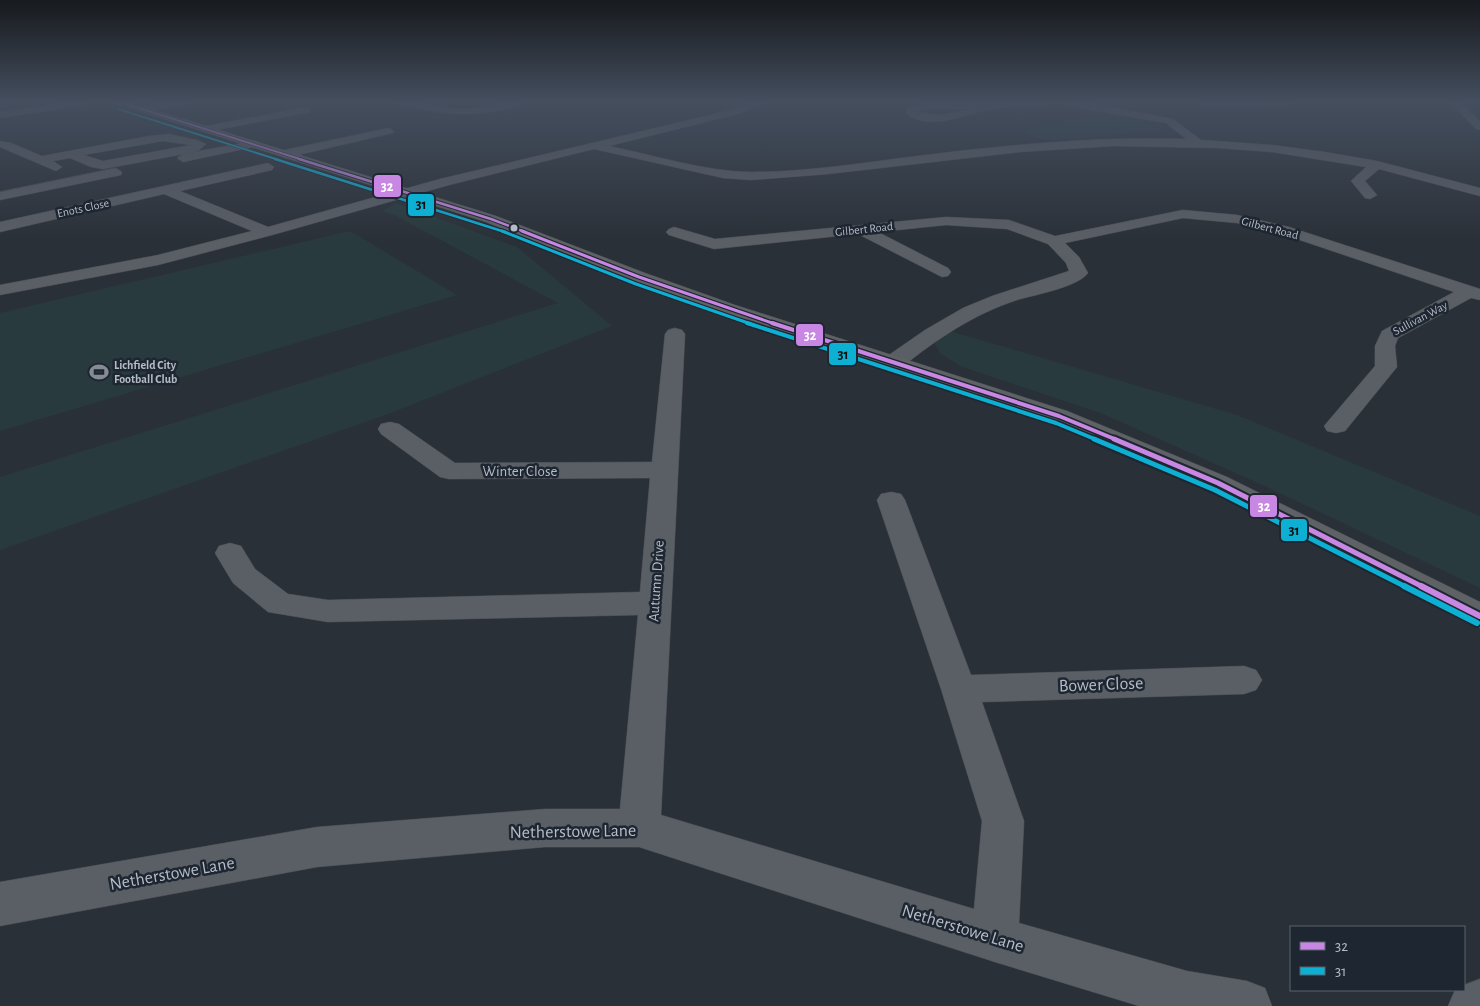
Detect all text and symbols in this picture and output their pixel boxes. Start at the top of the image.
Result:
line badge: 32 [373,174,402,198]
text: 32 [381,180,394,194]
line badge: 31 [407,193,435,217]
street label: Enots Close [56,197,110,219]
text: 31 [415,198,427,212]
street label: Gilbert Road [1240,215,1300,241]
street label: Gilbert Road [834,220,894,238]
unlabelled marker [509,223,519,233]
street label: Sullivan Way [1391,299,1450,338]
line badge: 32 [795,323,824,347]
text: 32 [804,329,817,343]
line badge: 31 [828,342,857,366]
text: 31 [837,348,849,362]
place label: Lichfield City Football Club [114,359,177,385]
sports icon: Lichfield City Football Club [88,361,110,383]
street label: Winter Close [483,464,558,479]
line badge: 32 [1249,494,1278,518]
text: 32 [1258,500,1271,514]
line badge: 31 [1280,518,1308,542]
text: 31 [1288,524,1300,538]
street label: Autumn Drive [646,540,667,622]
street label: Bower Close [1058,675,1144,695]
street label: Netherstowe Lane [510,822,636,842]
street label: Netherstowe Lane [108,854,236,894]
street label: Netherstowe Lane [900,902,1026,956]
legend [1290,926,1465,991]
text: 32 [1335,939,1348,954]
text: 31 [1335,964,1346,979]

